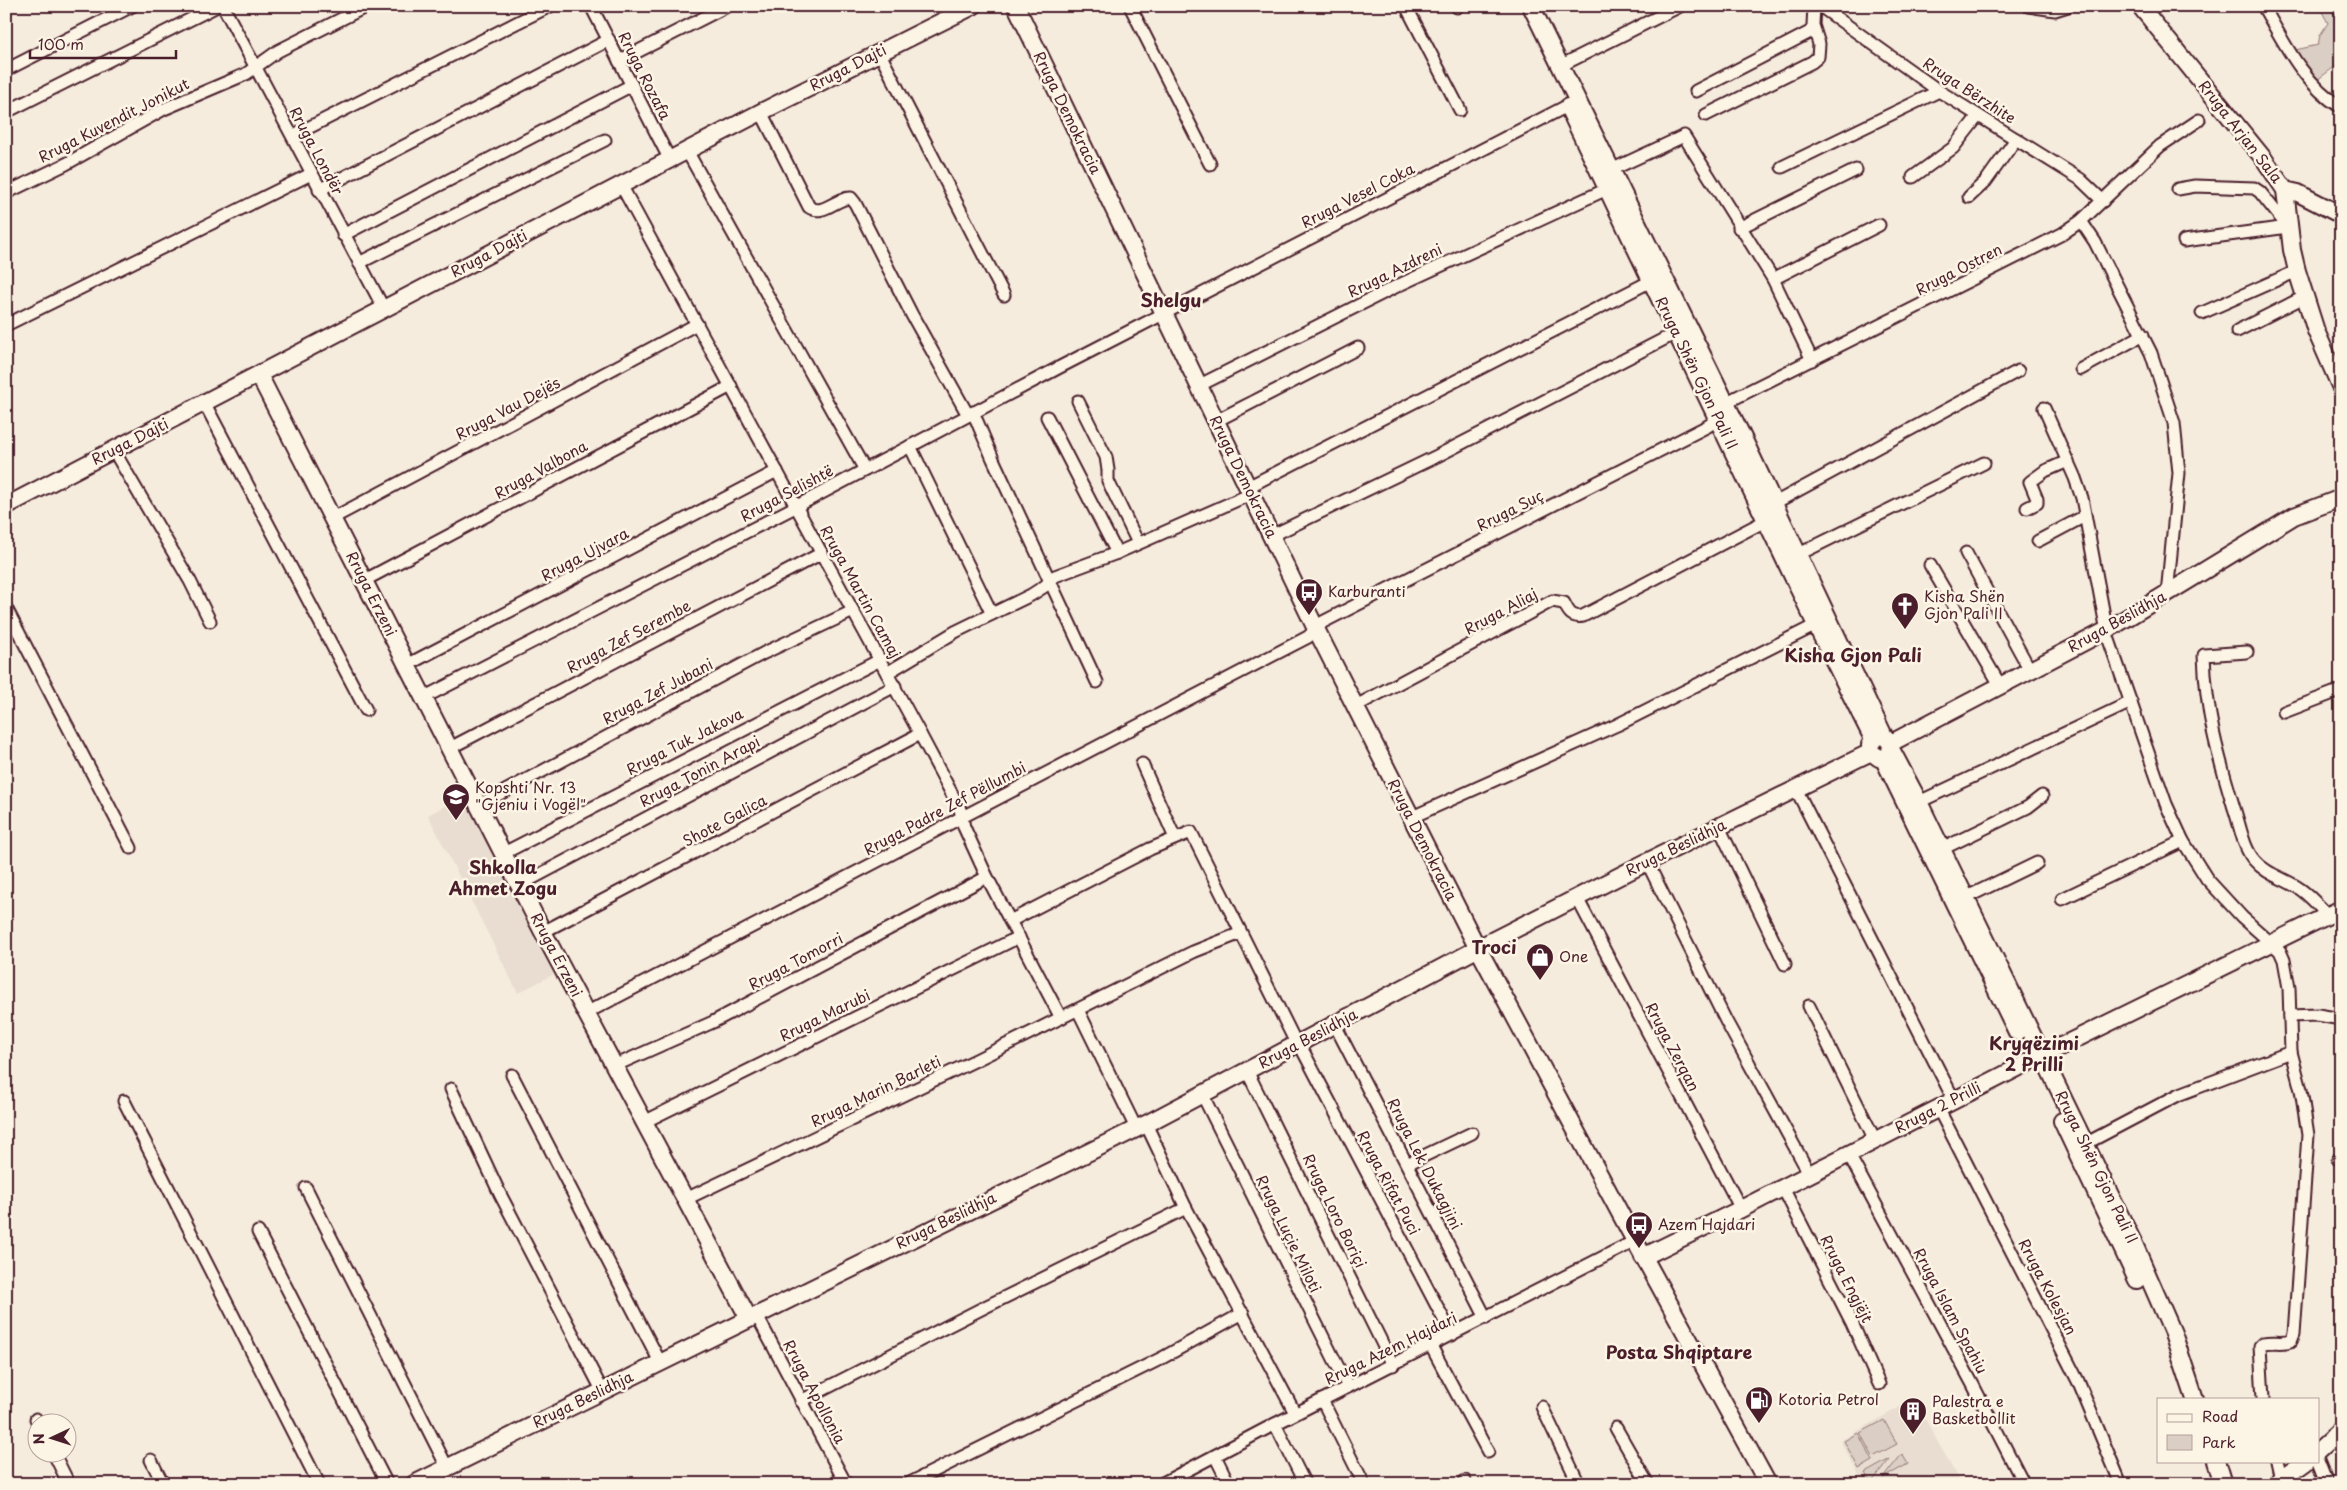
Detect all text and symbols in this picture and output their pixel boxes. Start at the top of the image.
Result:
street label: Rruga Rozafa [613,27,678,124]
scale bar [30,28,176,60]
text: 100 m [38,32,84,55]
street label: Rruga Dajti [805,37,890,96]
street label: Rruga Demokracia [1029,47,1108,178]
street label: Rruga Bërzhite [1919,51,2021,128]
street label: Rruga Kuvendit Jonikut [34,72,193,168]
street label: Rruga Arjan Sala [2194,75,2289,188]
street label: Rruga Londër [284,102,350,199]
street label: Rruga Vesel Coka [1297,156,1419,233]
street label: Rruga Dajti [446,223,531,283]
street label: Rruga Azdreni [1343,237,1446,303]
street label: Rruga Ostren [1911,237,2006,300]
district label: Shelgu [1141,286,1201,313]
street label: Rruga Shën Gjon Pali II [1650,292,1744,453]
street label: Rruga Vau Dejës [451,370,564,445]
street label: Rruga Dajti [87,411,172,470]
street label: Rruga Demokracia [1205,411,1284,542]
street label: Rruga Valbona [489,433,592,504]
street label: Rruga Selishtë [736,458,837,527]
street label: Rruga Suç [1472,483,1546,536]
street label: Rruga Ujvara [536,521,633,586]
street label: Rruga Martin Camaj [815,521,907,662]
street label: Rruga Erzeni [341,547,404,640]
bus stop icon: Karburanti [1294,577,1324,616]
place label: Karburanti [1328,579,1406,602]
street label: Rruga Aliaj [1459,582,1541,640]
place label: Kisha Shën Gjon Pali II [1924,584,2005,624]
street label: Rruga Beslidhja [2063,584,2170,657]
church icon: Kisha Shën Gjon Pali II [1890,591,1920,630]
street label: Rruga Zef Serembe [562,593,694,678]
district label: Kisha Gjon Pali [1784,641,1922,668]
street label: Rruga Zef Jubani [598,652,717,730]
street label: Rruga Tuk Jakova [622,701,748,780]
street label: Rruga Tonin Arapi [635,729,764,812]
street label: Rruga Padre Zef Pëllumbi [859,755,1030,860]
street label: Rruga Demokracia [1383,774,1464,905]
place label: Kopshti Nr. 13 "Gjeniu i Vogël" [475,775,586,815]
school or university icon: Kopshti Nr. 13 "Gjeniu i Vogël" [441,782,471,821]
street label: Shote Galica [678,788,771,852]
street label: Rruga Beslidhja [1621,812,1730,881]
district label: Shkolla Ahmet Zogu [448,853,557,901]
street label: Rruga Erzeni [525,908,589,1000]
street label: Rruga Tomorri [744,926,847,995]
district label: Troci [1471,933,1517,960]
shop icon: One [1525,942,1555,981]
place label: One [1559,944,1589,967]
street label: Rruga Marubi [775,983,874,1047]
street label: Rruga Zerqan [1640,998,1706,1095]
street label: Rruga Beslidhja [1254,1001,1362,1074]
district label: Kryqëzimi 2 Prilli [1989,1029,2079,1077]
street label: Rruga Marin Barleti [806,1049,944,1132]
street label: Rruga 2 Prilli [1890,1075,1984,1138]
street label: Rruga Shën Gjon Pali II [2050,1086,2144,1247]
street label: Rruga Lek Dukagjini [1382,1094,1468,1233]
street label: Rruga Rifat Puci [1352,1126,1427,1239]
street label: Rruga Loro Boriçi [1298,1149,1373,1271]
street label: Rruga Luçie Miloti [1251,1171,1328,1296]
street label: Rruga Beslidhja [891,1185,1000,1254]
bus stop icon: Azem Hajdari [1624,1210,1654,1249]
place label: Azem Hajdari [1658,1212,1755,1235]
street label: Rruga Engjëjt [1815,1230,1879,1326]
street label: Rruga Kolesjan [2013,1234,2083,1339]
street label: Rruga Islam Spahiu [1908,1243,1994,1377]
street label: Rruga Azem Hajdari [1320,1306,1461,1390]
street label: Rruga Apollonia [778,1335,853,1448]
district label: Posta Shqiptare [1606,1338,1752,1365]
street label: Rruga Beslidhja [528,1364,637,1433]
fuel station icon: Kotoria Petrol [1744,1385,1774,1424]
place label: Kotoria Petrol [1778,1387,1879,1410]
place label: Palestra e Basketbollit [1932,1389,2016,1429]
building icon: Palestra e Basketbollit [1898,1396,1928,1435]
legend [2157,1398,2320,1462]
text: Road [2202,1404,2238,1427]
north arrow [28,1412,78,1462]
text: Park [2202,1430,2236,1453]
text: N [28,1433,49,1445]

